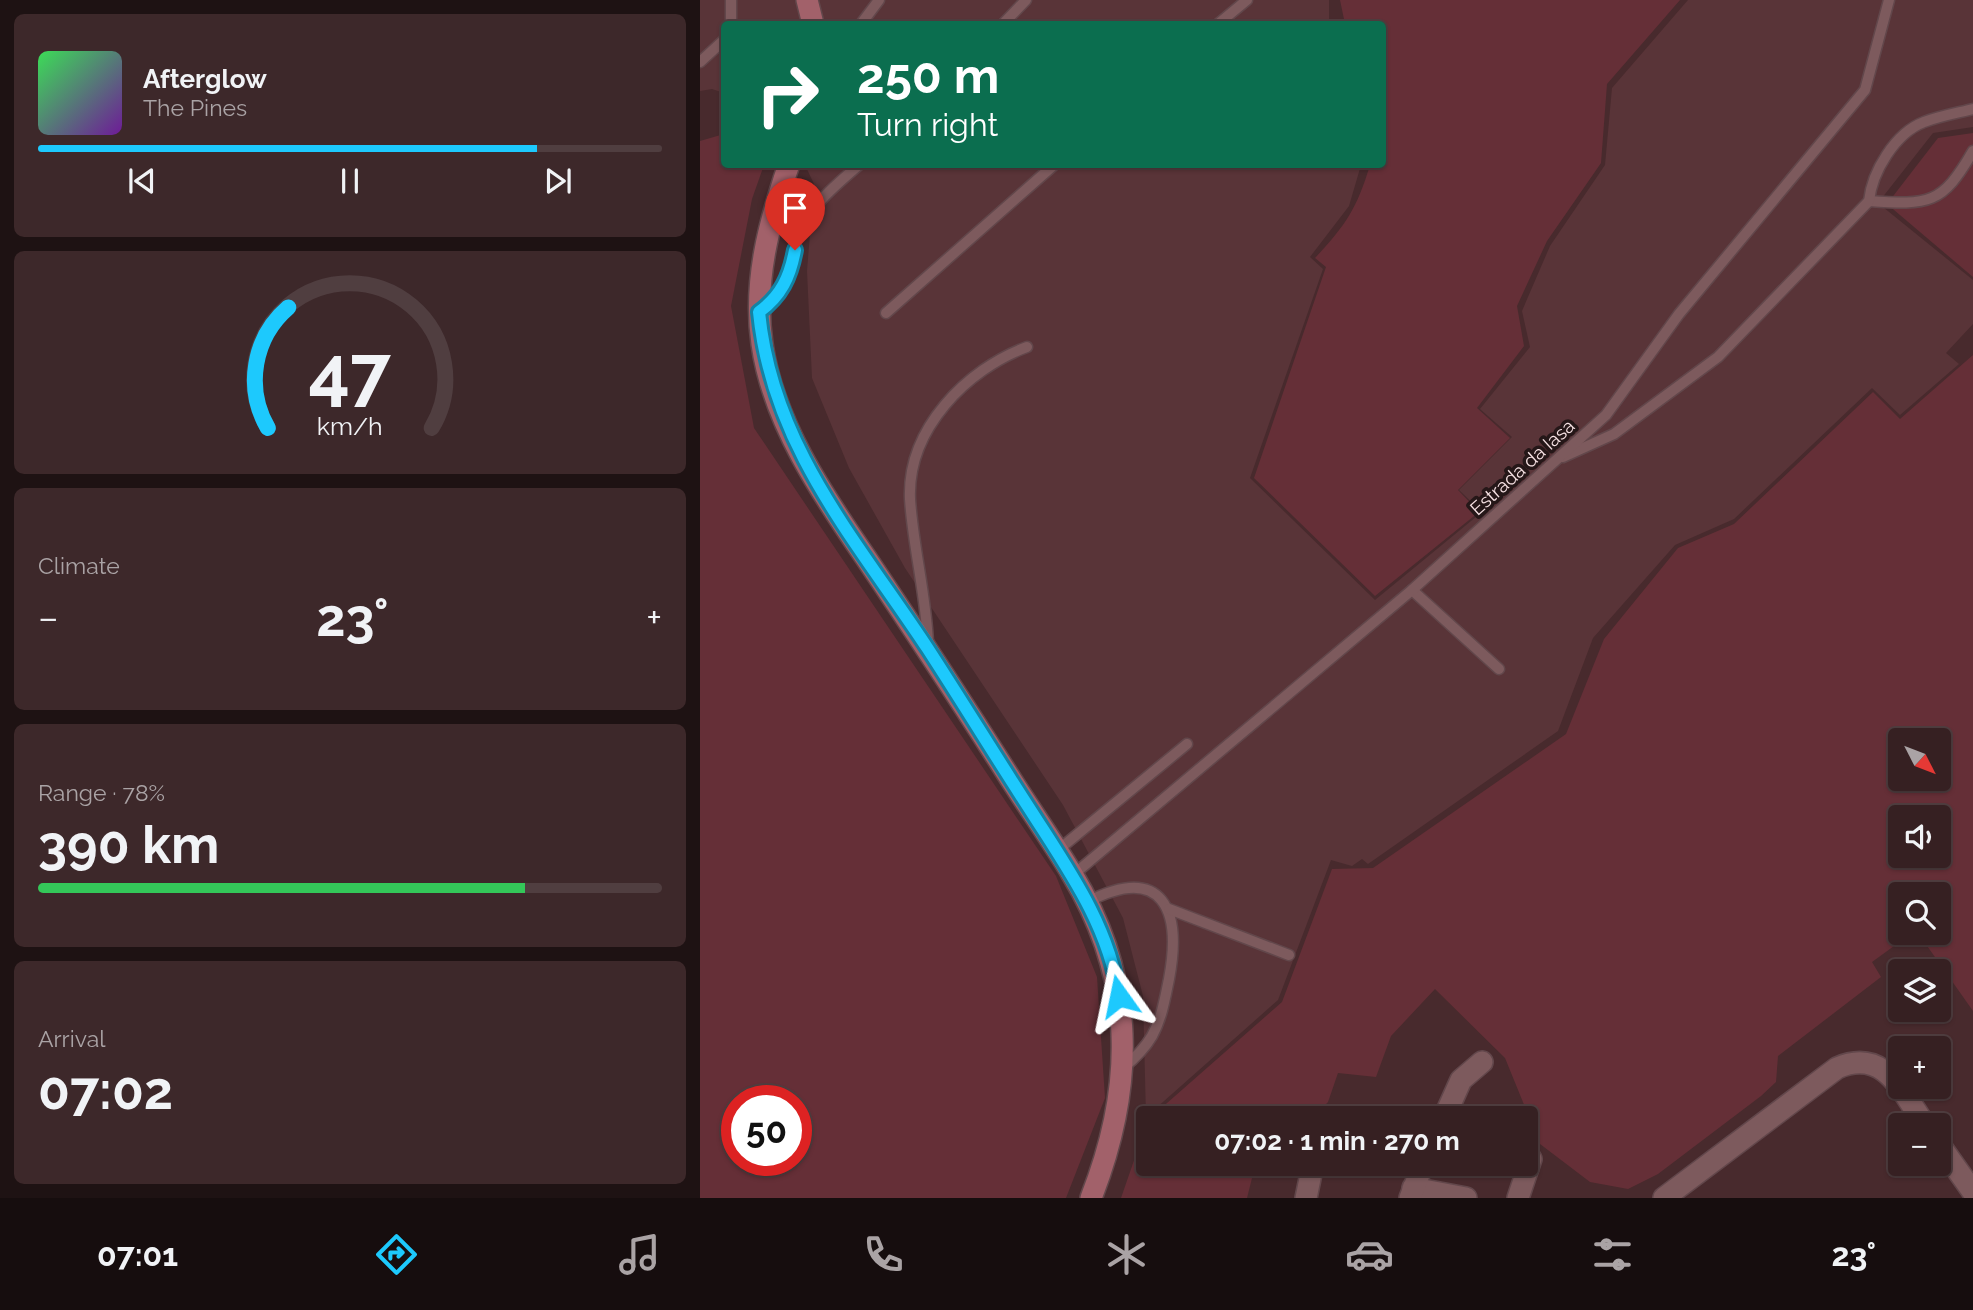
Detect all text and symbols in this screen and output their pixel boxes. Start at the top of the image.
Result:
text: 250 m [857,47,999,104]
icon: right [742,49,833,140]
text: Afterglow [143,64,267,94]
text: The Pines [143,94,247,121]
text: Turn right [857,106,998,143]
icon: previous [123,162,161,200]
icon: pause [331,162,369,200]
icon: next [539,162,577,200]
pin [765,178,825,250]
icon: arrive [776,189,814,227]
text: 47 [309,331,391,416]
text: km/h [317,411,383,441]
street label: Estrada da Iasa [1465,414,1579,520]
text: Climate [38,552,120,579]
text: 23° [316,587,389,648]
text: − [38,595,58,640]
text: + [646,595,662,640]
north arrow [1888,728,1951,791]
map controls [1888,728,1951,1176]
text: Range · 78% [38,779,165,806]
button: sound [1888,805,1951,868]
text: 390 km [38,814,219,875]
button: search [1888,882,1951,945]
position arrow [1082,959,1156,1033]
button: layers [1888,959,1951,1022]
text: Arrival [38,1025,105,1052]
button: + [1888,1036,1951,1099]
text: 07:02 [38,1060,173,1121]
speed limit sign: 50 [721,1085,812,1176]
button: − [1888,1113,1951,1176]
text: 07:02 · 1 min · 270 m [1214,1126,1460,1156]
icon: directions [372,1230,421,1279]
icon: music [615,1230,664,1279]
icon: phone [859,1230,908,1279]
icon: climate [1102,1230,1151,1279]
icon: car [1345,1230,1394,1279]
icon: filters [1588,1230,1637,1279]
text: 07:01 [97,1236,178,1273]
text: 23° [1831,1236,1876,1273]

